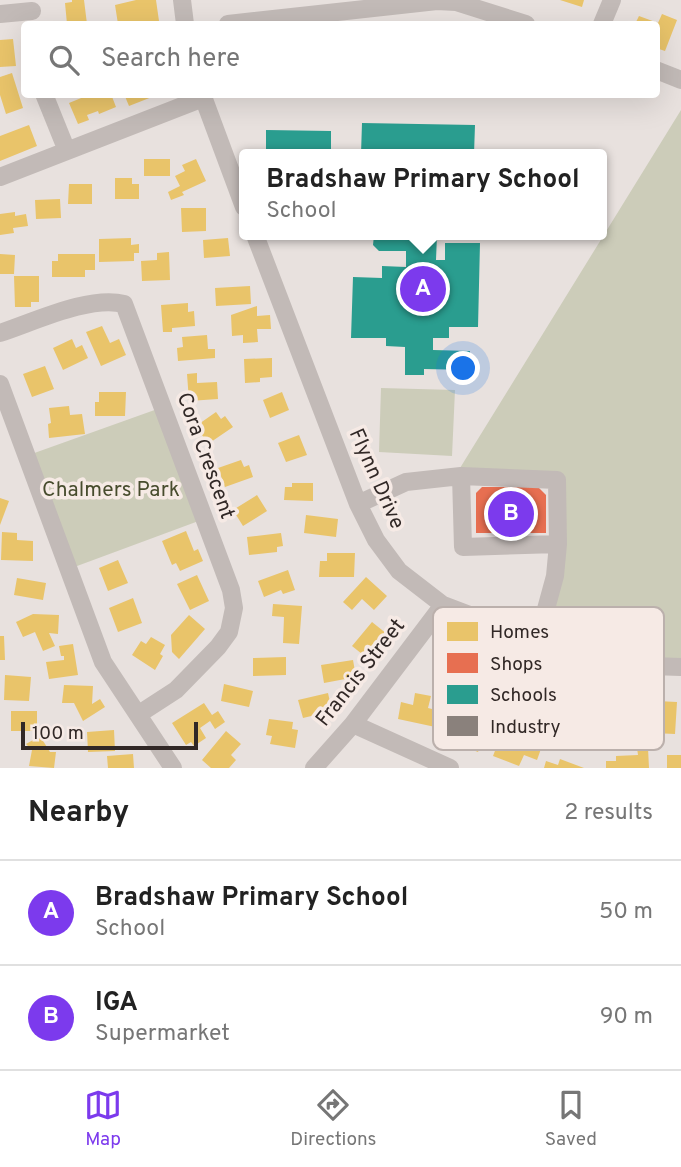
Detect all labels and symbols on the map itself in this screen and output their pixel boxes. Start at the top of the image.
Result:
pin: A [400,263,446,315]
your location [446,351,480,385]
street label: Cora Crescent [170,389,240,523]
street label: Flynn Drive [342,425,410,533]
park label: Chalmers Park [42,477,180,504]
pin: B [488,488,534,540]
legend [433,607,664,750]
street label: Francis Street [310,614,412,732]
text: Homes [490,621,549,645]
text: Shops [490,653,542,677]
text: Schools [490,684,557,708]
text: Industry [490,716,560,740]
scale bar [21,719,198,751]

